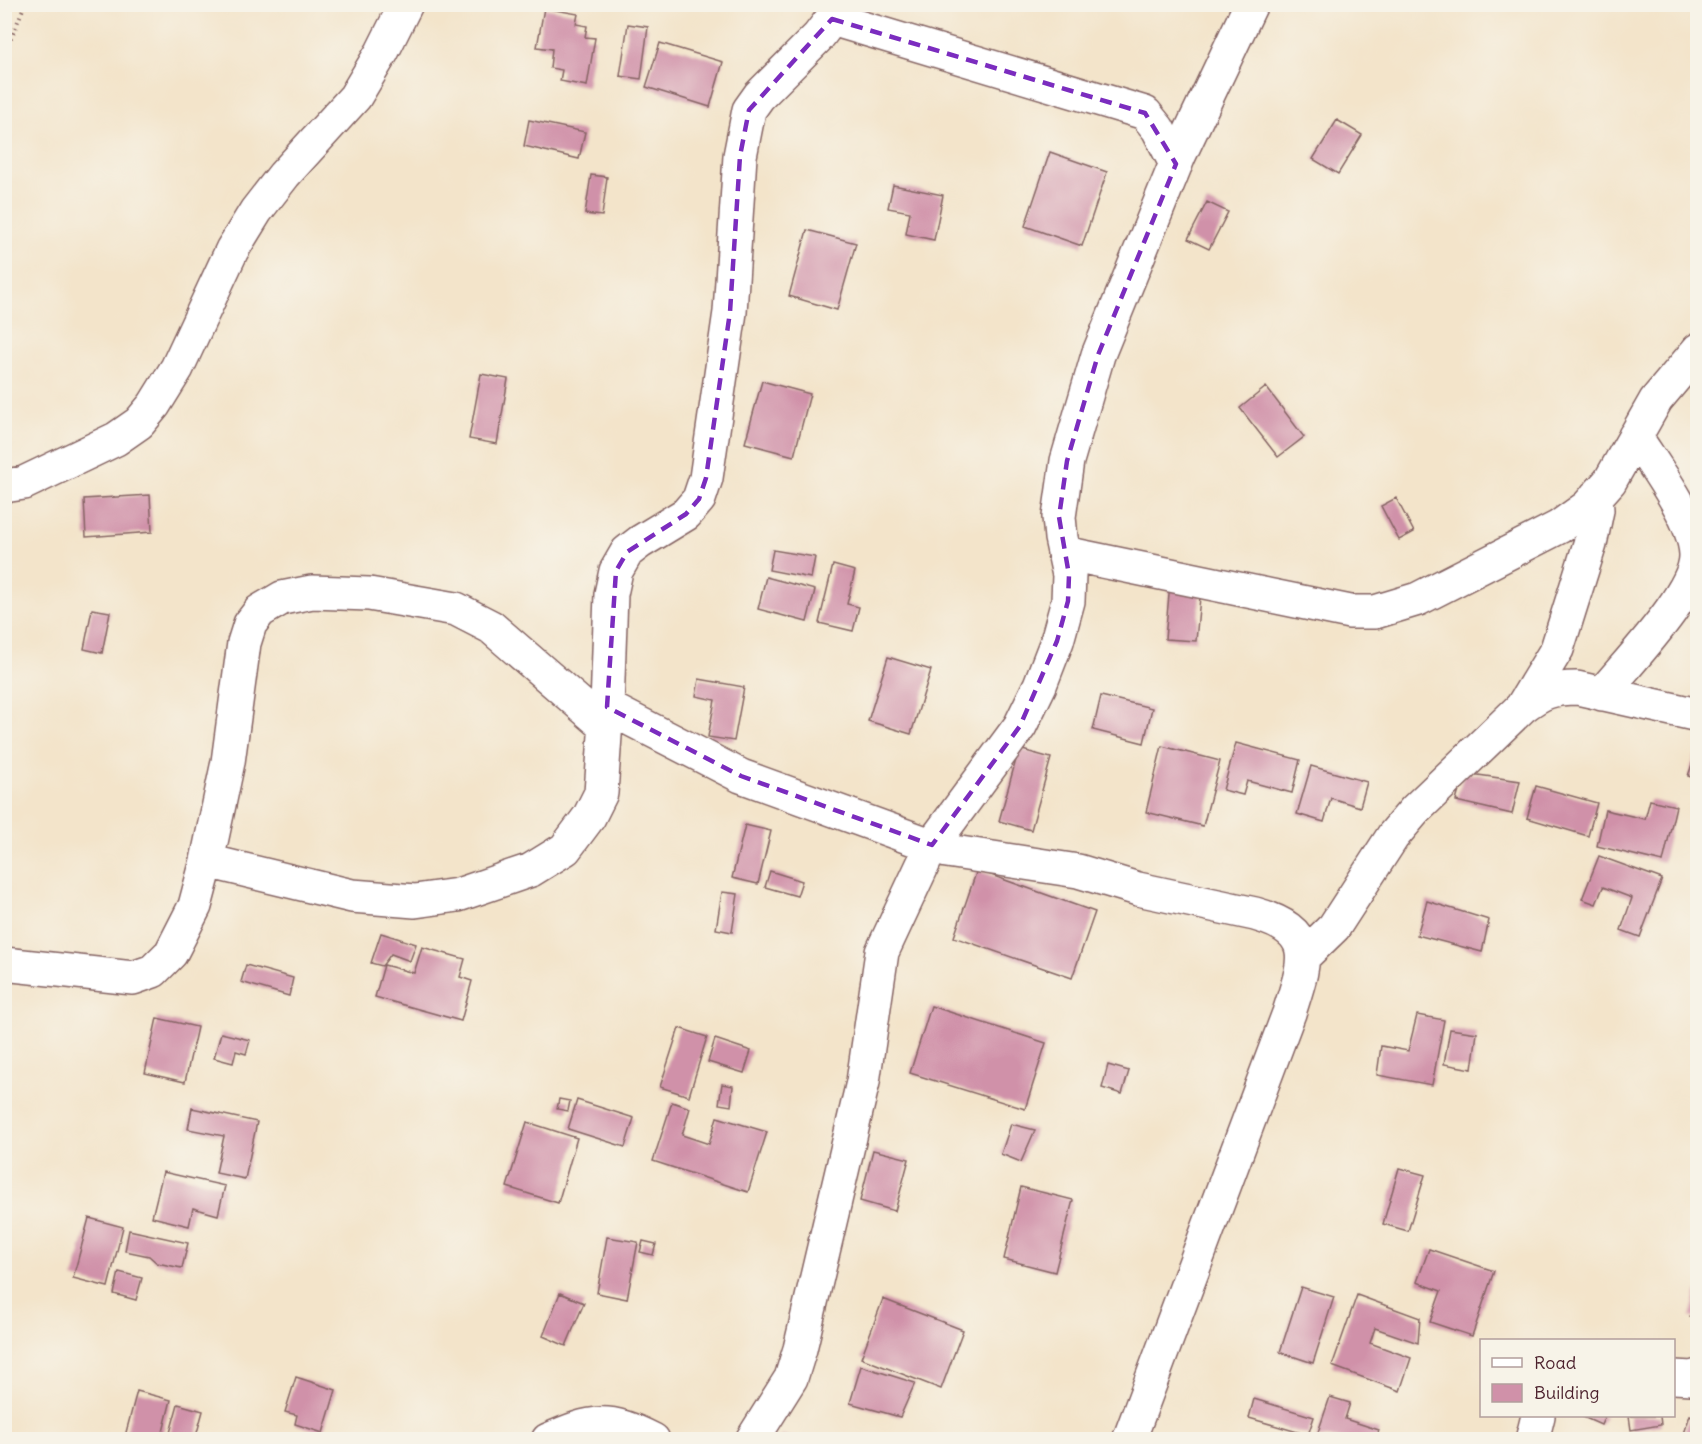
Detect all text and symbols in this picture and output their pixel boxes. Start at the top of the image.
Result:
legend [1480,1339,1675,1417]
text: Road [1534,1351,1577,1374]
text: Building [1534,1381,1599,1404]

